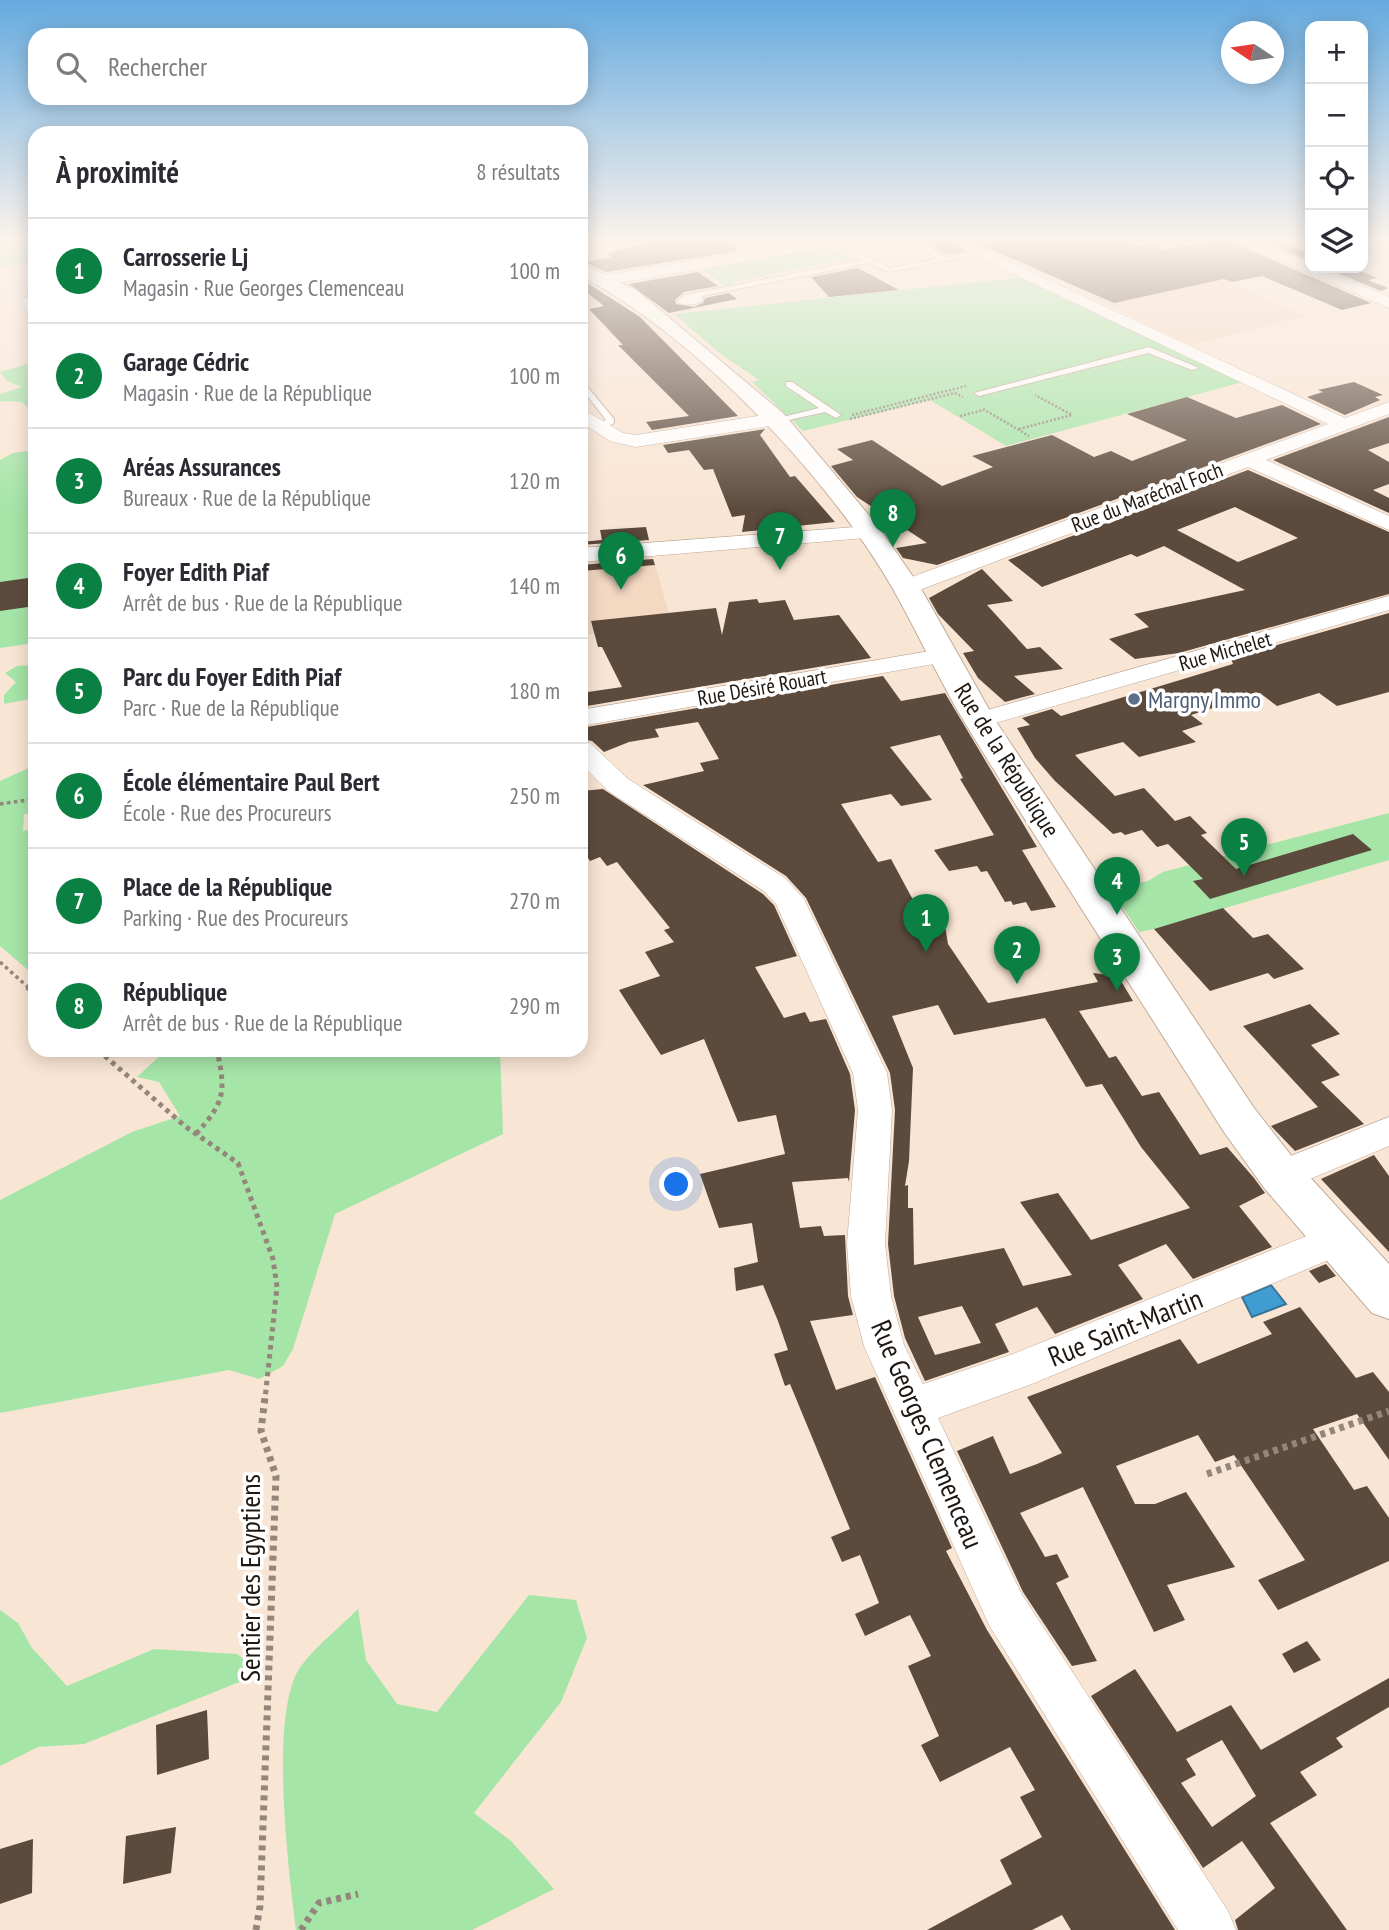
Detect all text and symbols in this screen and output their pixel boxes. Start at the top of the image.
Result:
north arrow [1221,21,1284,84]
map controls [1305,21,1368,273]
button: + [1305,21,1368,84]
search box [28,28,588,105]
icon: search [52,48,90,86]
text: Rechercher [108,50,207,83]
button: − [1305,84,1368,147]
button: locate [1305,147,1368,210]
text: À proximité [56,152,179,191]
text: 8 résultats [476,157,560,186]
button: layers [1305,210,1368,273]
text: Carrosserie Lj [123,240,248,273]
text: 1 [74,256,85,285]
text: 100 m [509,256,560,285]
text: Magasin · Rue Georges Clemenceau [123,273,404,302]
text: Garage Cédric [123,345,249,378]
text: 2 [74,361,85,390]
text: 100 m [509,361,560,390]
text: Magasin · Rue de la République [123,378,372,407]
text: Aréas Assurances [123,450,281,483]
street label: Rue du Maréchal Foch [1068,456,1226,538]
text: 3 [74,466,85,495]
text: 120 m [509,466,560,495]
text: Bureaux · Rue de la République [123,483,371,512]
pin: 8 [870,489,916,547]
pin: 7 [757,512,803,570]
pin: 6 [598,532,644,590]
text: Foyer Edith Piaf [123,555,269,588]
text: 4 [74,571,85,600]
text: 140 m [509,571,560,600]
text: Arrêt de bus · Rue de la République [123,588,402,617]
street label: Rue Michelet [1176,625,1275,677]
text: Parc du Foyer Edith Piaf [123,660,341,693]
street label: Rue Désiré Rouart [695,662,829,712]
text: 5 [74,676,85,705]
text: 180 m [509,676,560,705]
street label: Rue de la République [947,677,1067,843]
place label: Margny Immo [1148,684,1261,715]
marker: Margny Immo [1126,691,1142,707]
text: Parc · Rue de la République [123,693,339,722]
text: École élémentaire Paul Bert [123,765,380,798]
text: 6 [74,781,85,810]
text: 250 m [509,781,560,810]
text: École · Rue des Procureurs [123,798,332,827]
pin: 5 [1221,818,1267,876]
pin: 4 [1094,857,1140,915]
text: Place de la République [123,870,332,903]
text: 7 [74,886,85,915]
text: 270 m [509,886,560,915]
pin: 1 [903,894,949,952]
text: Parking · Rue des Procureurs [123,903,348,932]
pin: 2 [994,926,1040,984]
pin: 3 [1094,933,1140,991]
text: République [123,975,227,1008]
text: 8 [74,991,85,1020]
text: 290 m [509,991,560,1020]
text: Arrêt de bus · Rue de la République [123,1008,402,1037]
your location [659,1167,693,1201]
street label: Rue Saint-Martin [1042,1279,1208,1375]
street label: Rue Georges Clemenceau [863,1314,993,1554]
street label: Sentier des Egyptiens [231,1474,268,1682]

